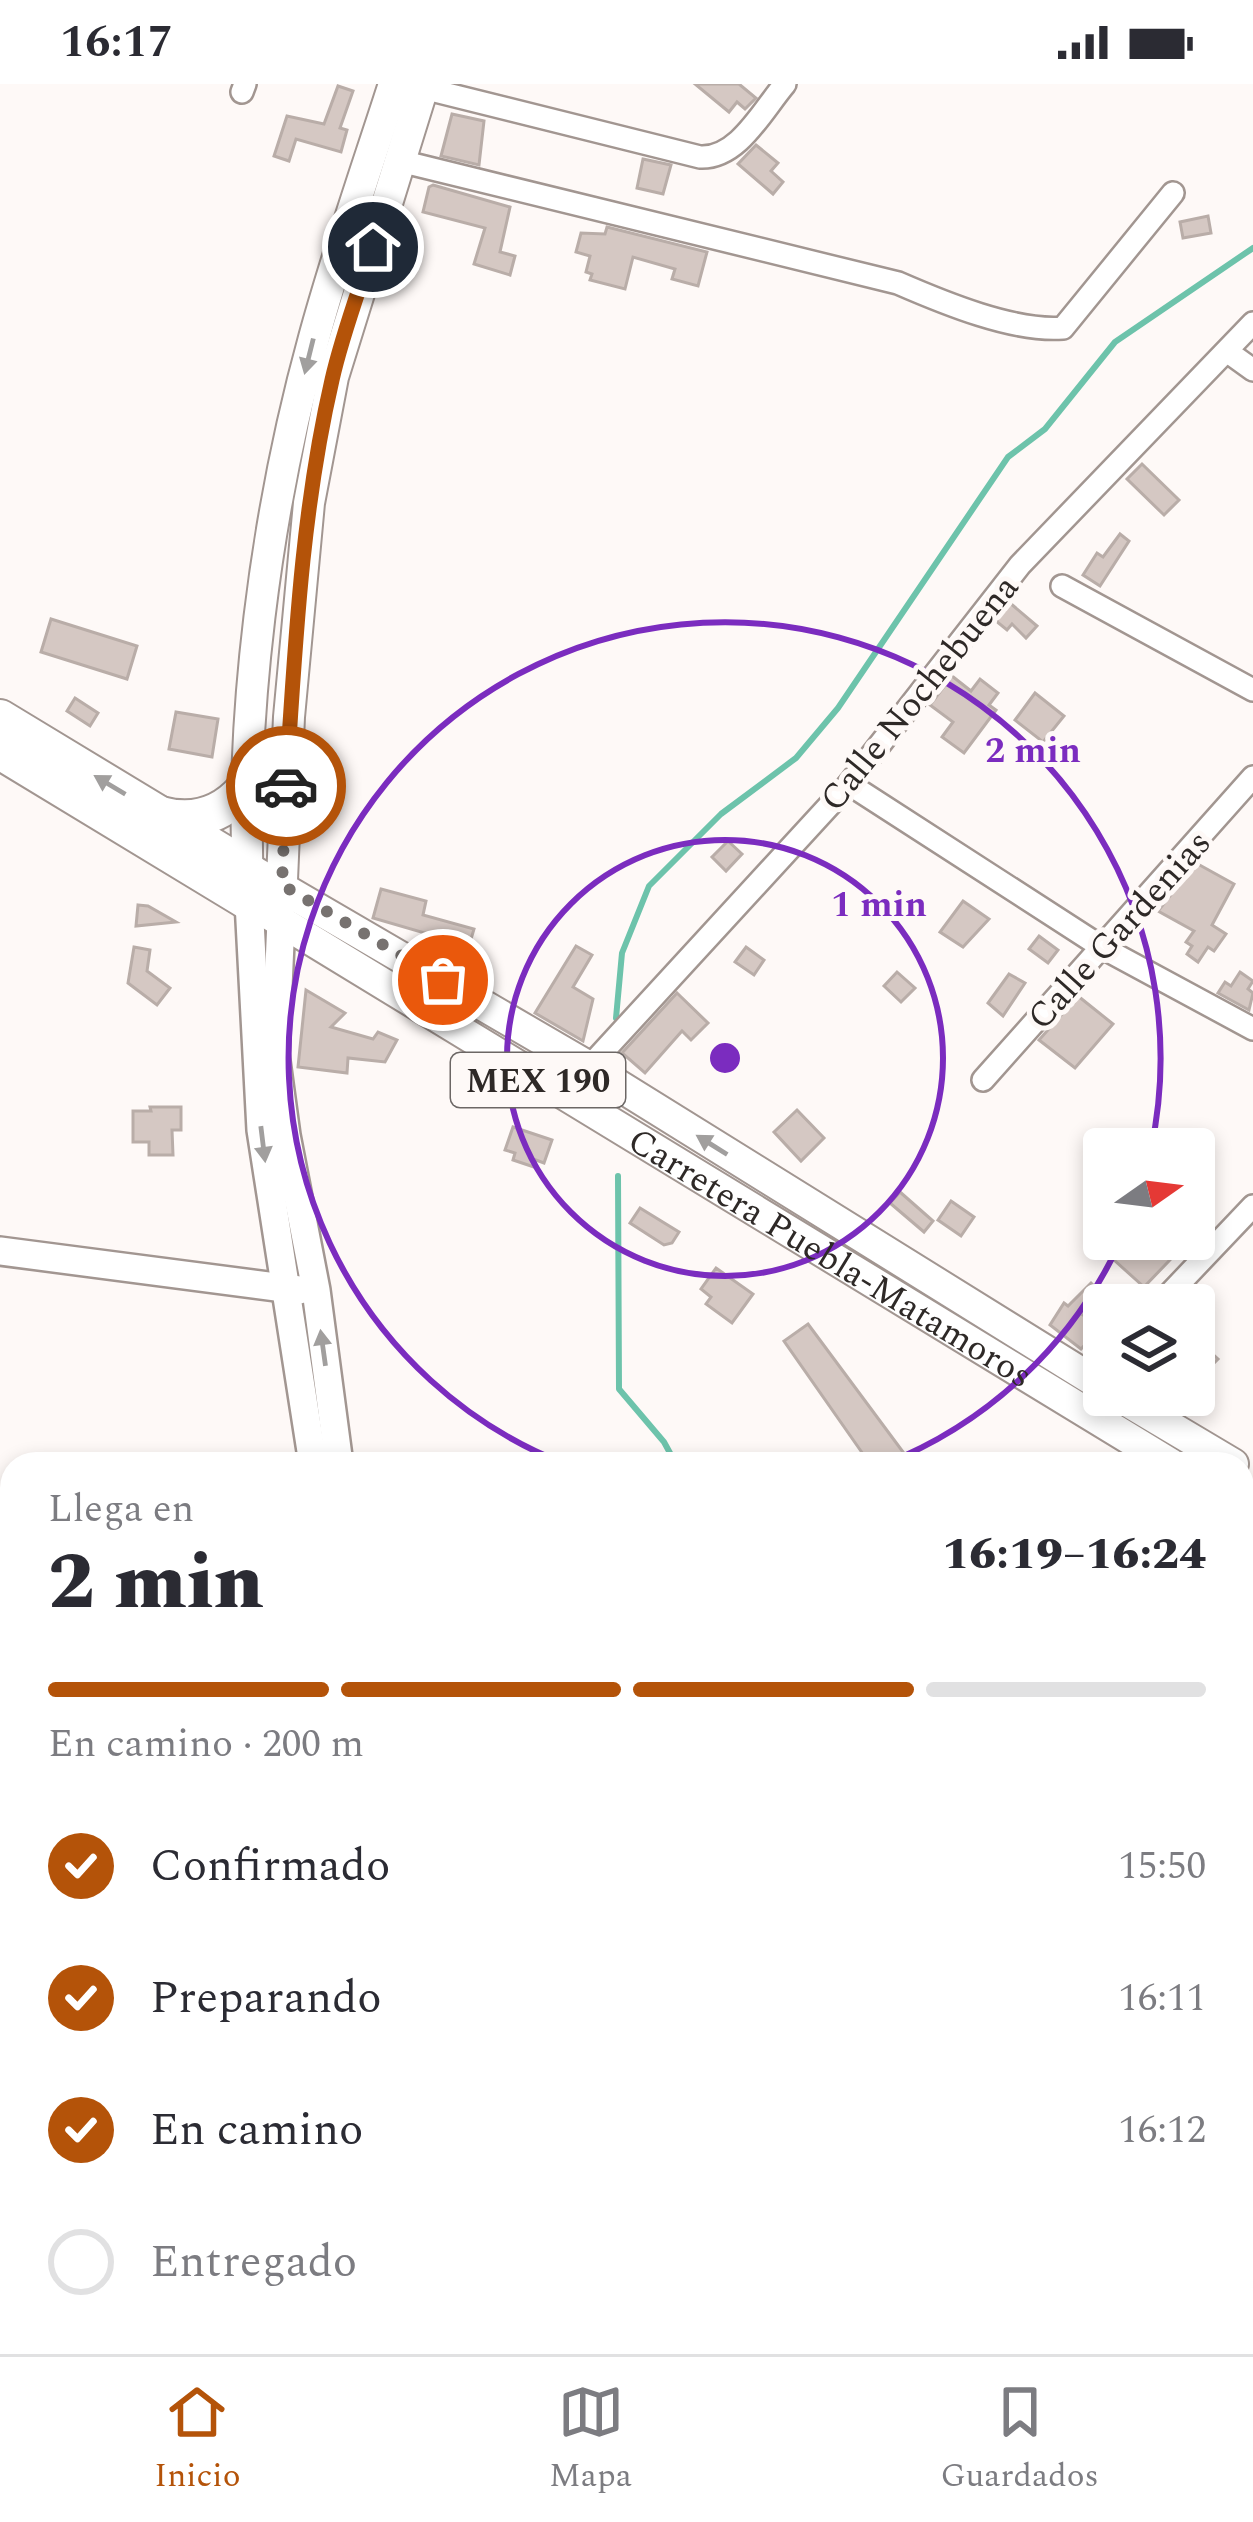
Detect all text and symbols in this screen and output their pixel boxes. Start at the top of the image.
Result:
text: 16:17 [60,8,173,77]
pin [322,196,424,298]
icon: home [340,214,406,280]
one-way arrow [299,338,318,375]
street label: Calle Nochebuena [807,563,1033,824]
text: 2 min [985,724,1081,779]
courier [226,726,346,846]
icon: car [253,753,319,819]
one-way arrow [93,775,127,796]
street label: Calle Gardenias [1015,818,1225,1043]
text: 1 min [831,878,927,933]
pin [392,929,494,1031]
icon: bag [410,947,476,1013]
centre of rings [704,1037,746,1079]
road number: MEX 190 [451,1053,625,1107]
street label: Carretera Puebla-Matamoros [617,1114,1043,1403]
one-way arrow [254,1126,273,1163]
north arrow [1083,1128,1215,1260]
map controls [1083,1128,1215,1416]
one-way arrow [696,1134,728,1156]
button: layers [1083,1284,1215,1416]
one-way arrow [313,1329,332,1366]
text: Llega en [48,1480,194,1539]
text: 16:19–16:24 [942,1520,1206,1589]
text: 2 min [48,1524,264,1643]
text: En camino · 200 m [48,1715,364,1774]
text: Confirmado [150,1832,390,1901]
icon: check [48,1833,114,1899]
text: 15:50 [1118,1837,1206,1896]
text: Preparando [150,1964,382,2033]
icon: check [48,1965,114,2031]
text: 16:11 [1118,1969,1206,2028]
text: En camino [150,2096,363,2165]
icon: check [48,2097,114,2163]
text: 16:12 [1118,2101,1206,2160]
text: Entregado [150,2228,357,2297]
tab: Inicio [154,2379,241,2501]
tab: Mapa [549,2379,632,2501]
tab: Guardados [941,2379,1099,2501]

